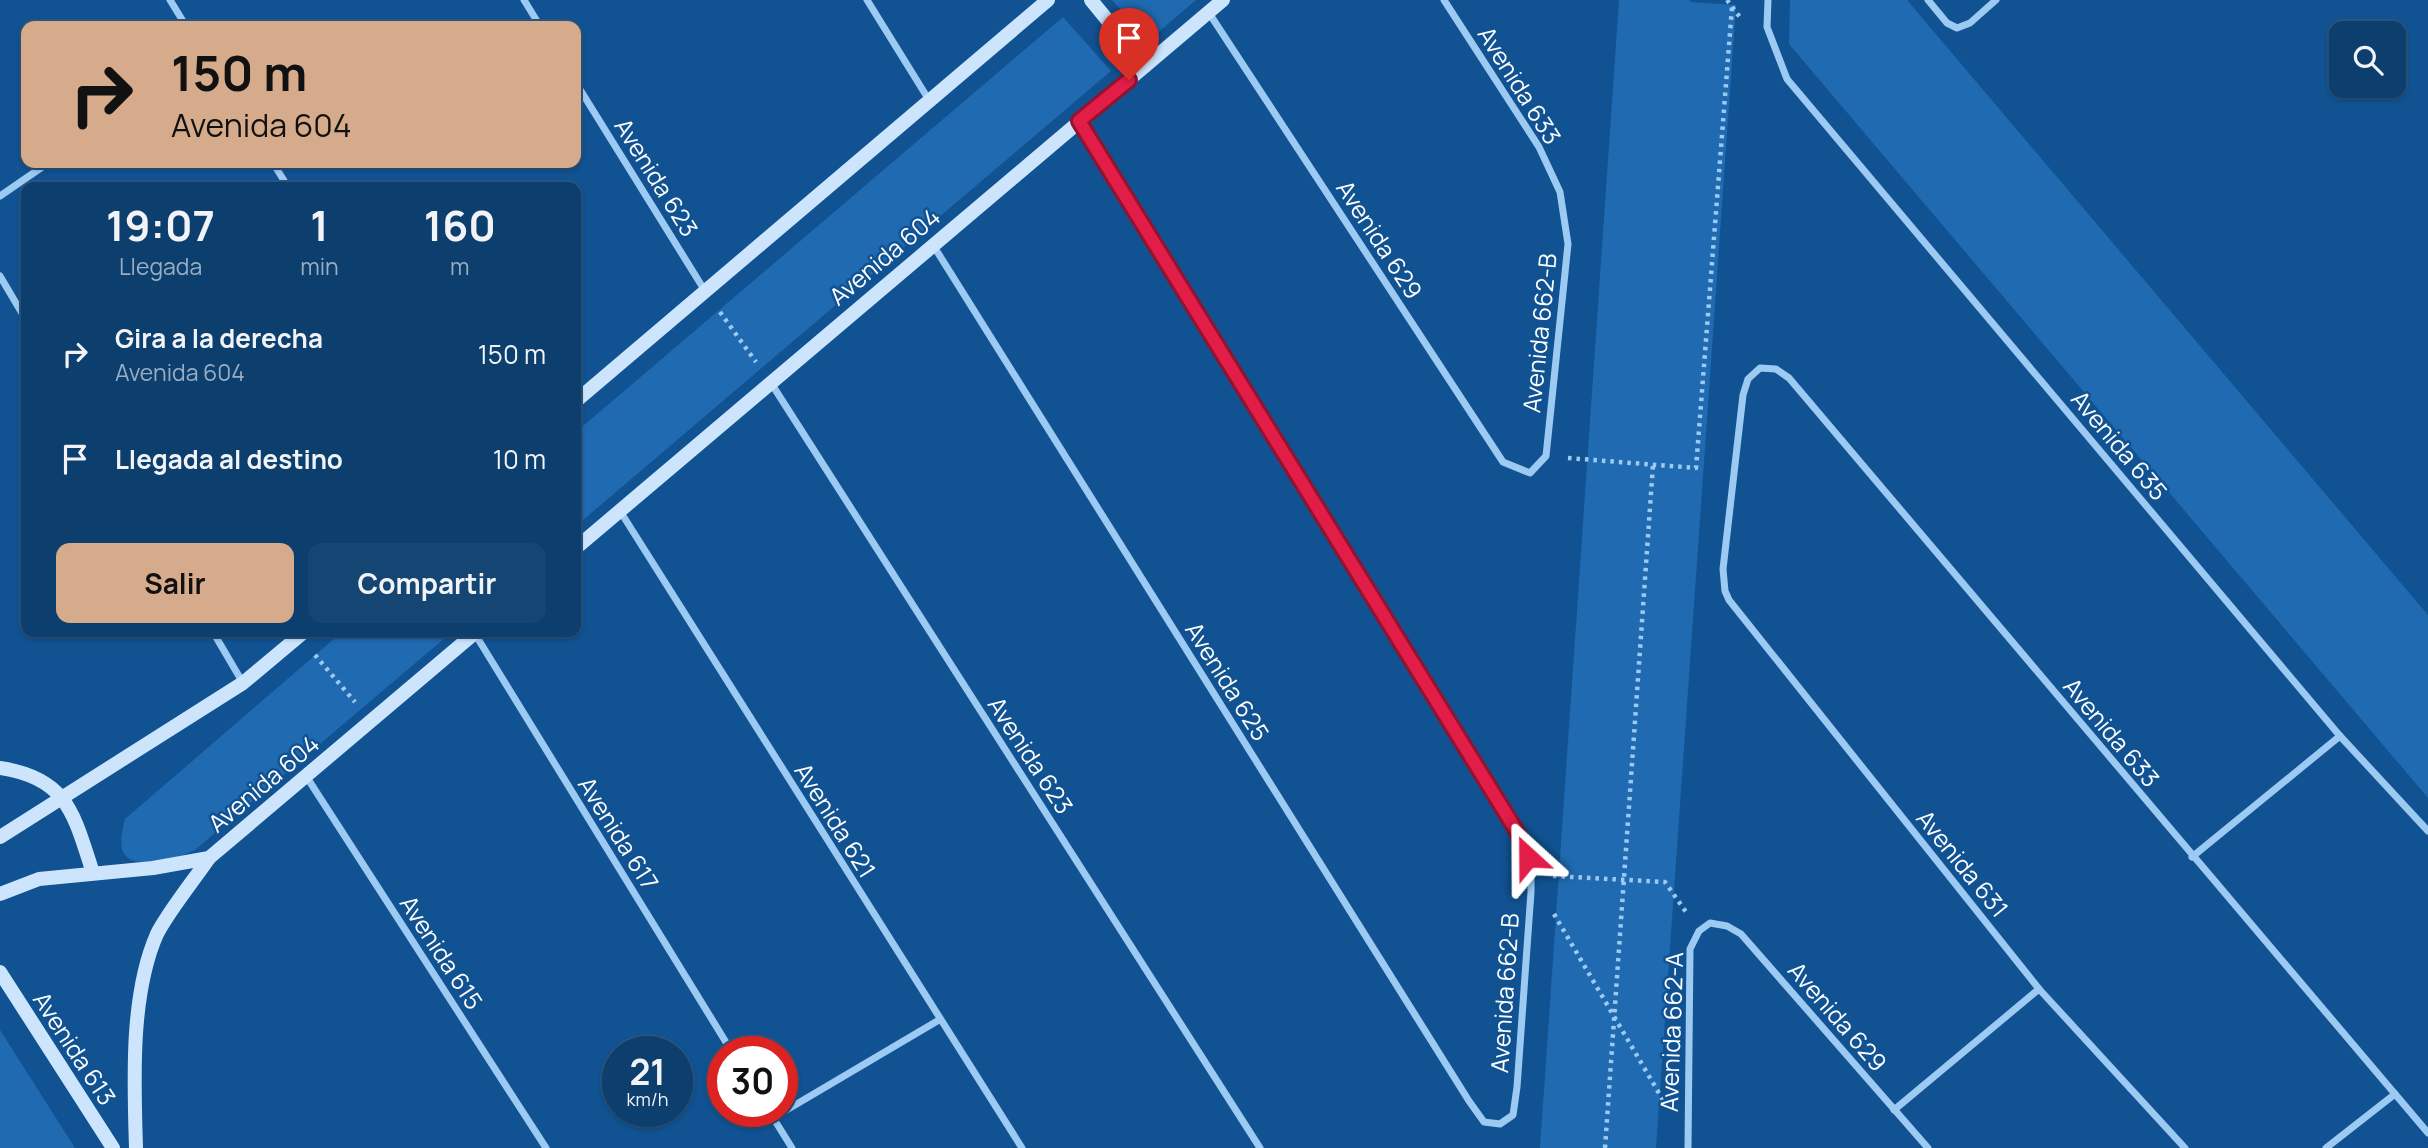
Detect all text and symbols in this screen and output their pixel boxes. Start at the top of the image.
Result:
pin [1099,8,1159,80]
icon: arrive [1110,19,1148,57]
street label: Avenida 633 [1471,20,1569,150]
map controls [2329,21,2406,98]
button: search [2329,21,2406,98]
text: 150 m [171,39,307,106]
icon: right [56,49,147,140]
text: Avenida 604 [171,103,352,147]
street label: Avenida 623 [608,112,706,242]
street label: Avenida 629 [1329,173,1431,305]
text: 19:07 [106,196,215,254]
text: 1 [310,196,329,254]
text: 160 [424,196,496,254]
street label: Avenida 604 [821,200,947,312]
text: Llegada [119,250,202,282]
text: min [300,250,339,282]
text: m [450,250,470,282]
street label: Avenida 662-B [1514,252,1564,414]
text: Gira a la derecha [115,320,323,356]
icon: right [56,335,94,373]
text: 150 m [478,336,546,372]
text: Avenida 604 [115,356,245,388]
street label: Avenida 635 [2064,383,2176,507]
icon: arrive [56,440,94,478]
text: Llegada al destino [115,441,343,477]
text: 10 m [493,441,546,477]
button: Salir [56,543,294,623]
button: Compartir [308,543,546,623]
street label: Avenida 625 [1178,615,1278,747]
street label: Avenida 633 [2057,670,2167,794]
street label: Avenida 623 [981,690,1081,820]
street label: Avenida 604 [200,727,326,839]
street label: Avenida 621 [788,756,884,884]
street label: Avenida 617 [571,770,667,896]
street label: Avenida 631 [1909,802,2017,924]
position arrow [1491,820,1565,894]
street label: Avenida 615 [393,889,491,1015]
street label: Avenida 662-B [1482,912,1526,1074]
street label: Avenida 662-A [1652,951,1690,1113]
street label: Avenida 629 [1781,954,1895,1078]
street label: Avenida 613 [26,985,124,1111]
speed limit sign: 30 [707,1036,798,1127]
text: 21 [629,1048,666,1096]
text: km/h [627,1087,668,1111]

